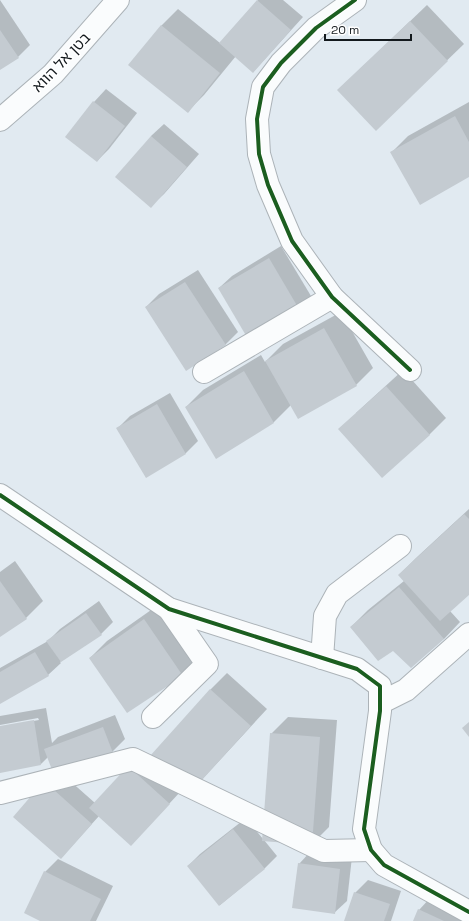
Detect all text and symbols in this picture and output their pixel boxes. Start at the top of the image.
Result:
scale bar [325,16,411,42]
text: 20 m [331,22,359,38]
street label: בטן אל הווא [28,28,94,96]

